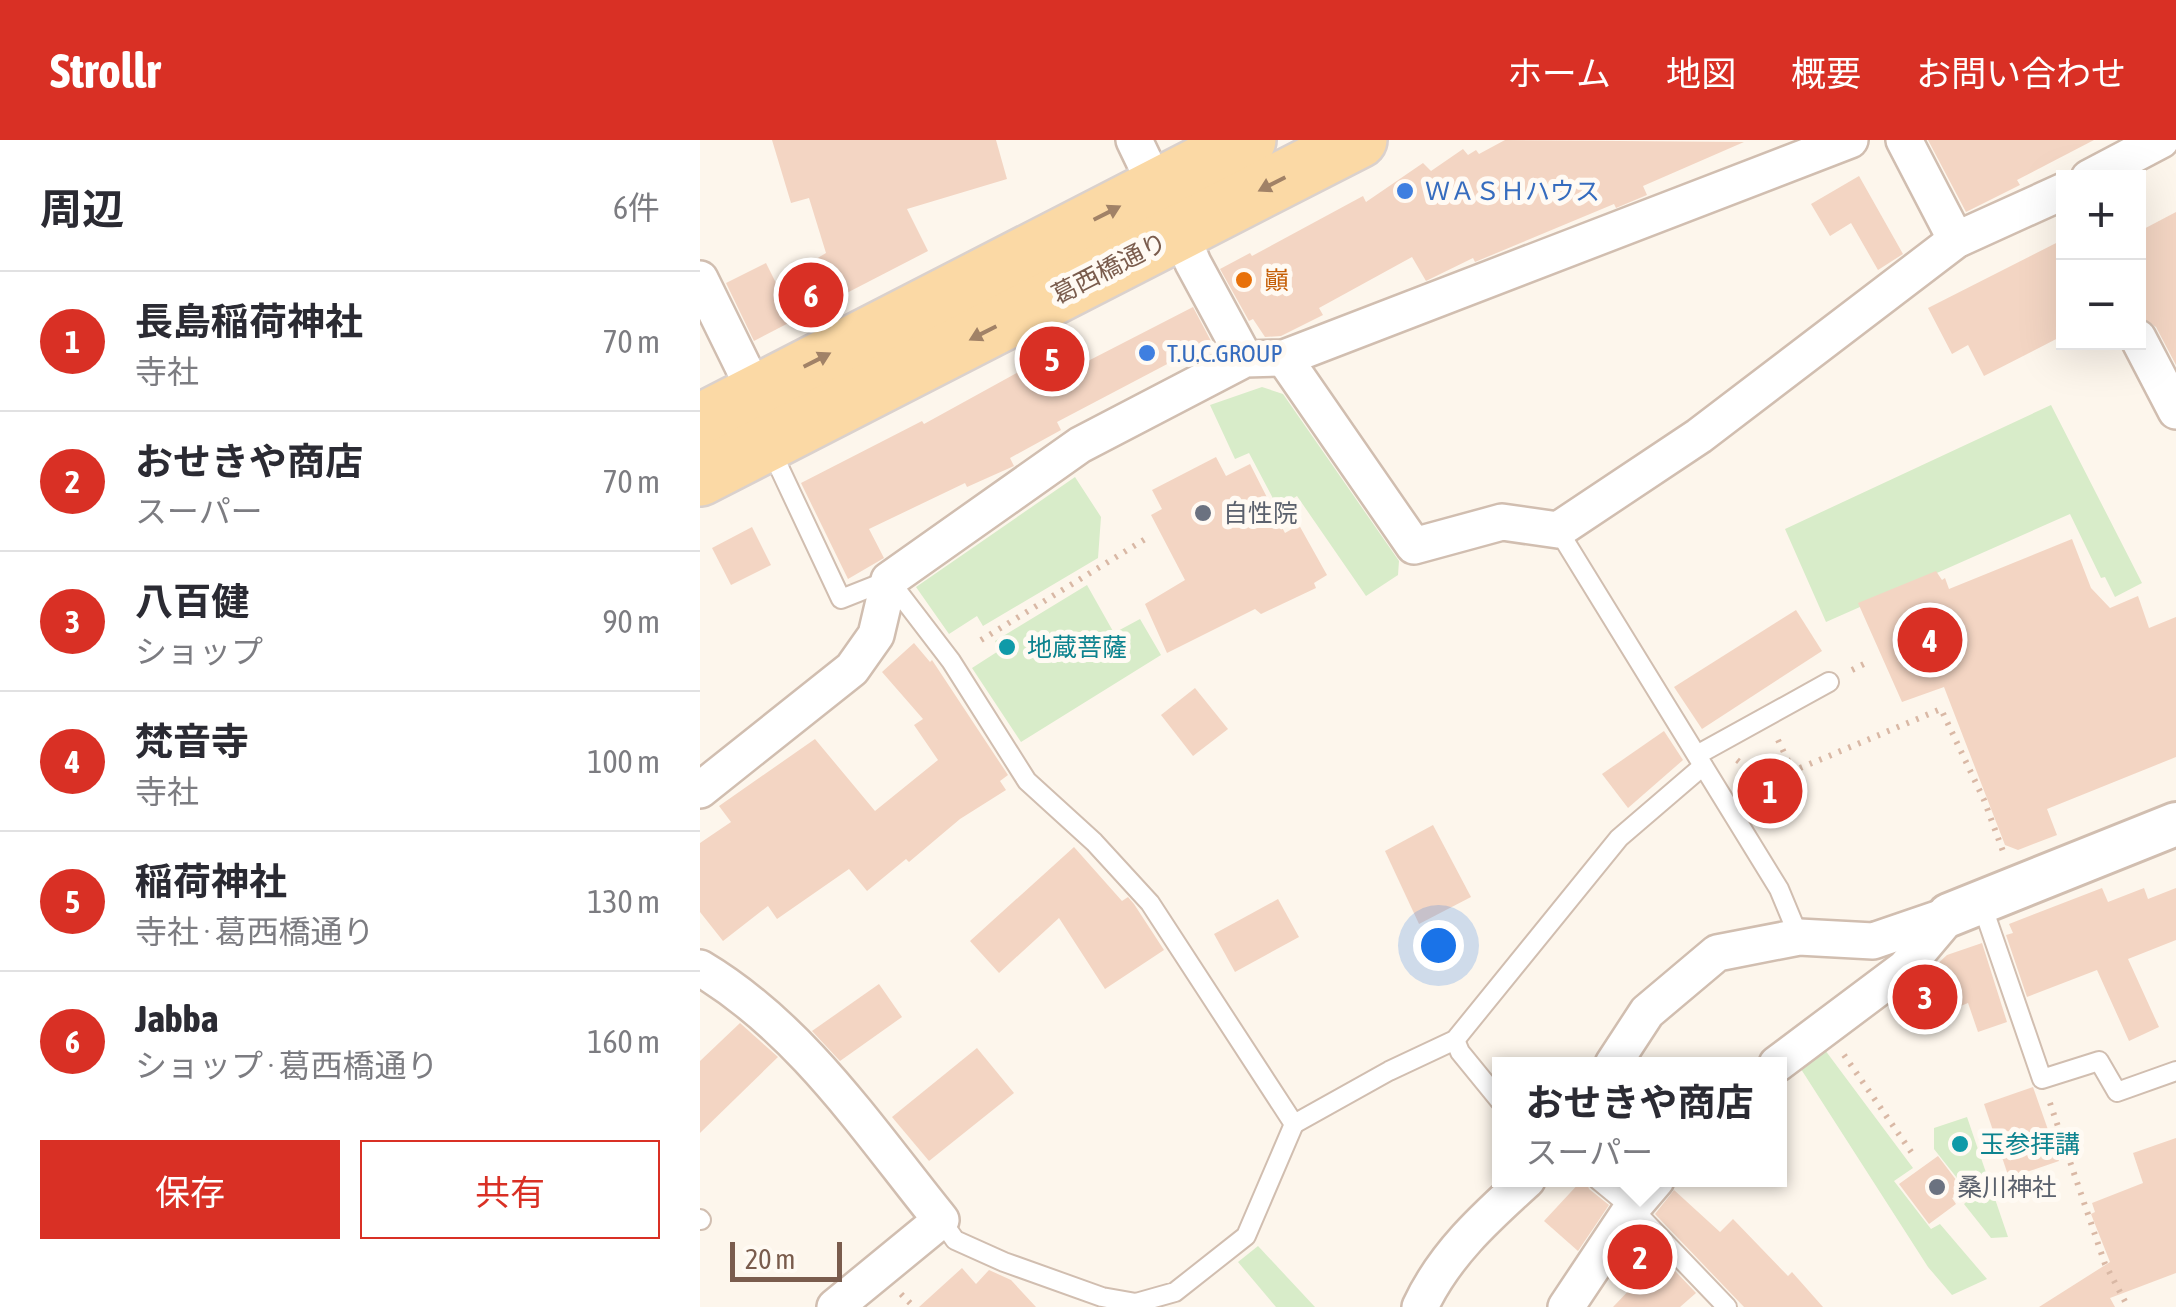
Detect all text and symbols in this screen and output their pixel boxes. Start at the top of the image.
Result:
text: Strollr [50,43,160,98]
text: ホーム [1507,53,1611,93]
text: 地図 [1666,53,1736,93]
text: 概要 [1791,53,1861,93]
text: お問い合わせ [1916,53,2126,93]
map controls [2056,170,2146,350]
button: + [2056,170,2146,260]
one-way arrow [1258,175,1287,192]
place label: ＷＡＳＨハウス [1425,177,1600,205]
marker: ＷＡＳＨハウス [1394,180,1416,202]
text: 周辺 [40,185,124,233]
text: 6件 [613,189,660,226]
one-way arrow [1092,205,1121,222]
street label: 葛西橋通り [1047,227,1171,309]
pin: 6 [778,258,844,332]
button: − [2056,260,2146,350]
place label: 巓 [1264,266,1289,294]
marker: 巓 [1233,269,1255,291]
text: 長島稲荷神社 [135,300,363,343]
pin: 5 [1020,322,1084,396]
text: 1 [65,323,80,360]
text: 70 m [602,323,660,360]
one-way arrow [968,324,997,341]
place label: T.U.C.GROUP [1167,339,1283,367]
marker: T.U.C.GROUP [1136,342,1158,364]
one-way arrow [803,352,832,369]
text: 寺社 [135,353,199,390]
text: おせきや商店 [135,440,363,483]
text: 2 [65,463,80,500]
text: 70 m [602,463,660,500]
text: スーパー [135,493,263,530]
place label: 自性院 [1223,499,1298,527]
marker: 自性院 [1192,502,1214,524]
text: 八百健 [135,580,249,623]
pin: 4 [1898,602,1962,678]
text: 3 [65,603,80,640]
text: 90 m [602,603,660,640]
text: ショップ [135,633,263,670]
place label: 地蔵菩薩 [1027,633,1127,661]
marker: 地蔵菩薩 [996,636,1018,658]
text: 梵音寺 [135,720,249,763]
text: 4 [65,743,80,780]
text: 100 m [587,743,660,780]
pin: 1 [1738,754,1802,828]
text: 寺社 [135,773,199,810]
text: 稲荷神社 [135,860,287,903]
text: 5 [65,883,80,920]
text: 130 m [587,883,660,920]
text: 寺社 · 葛西橋通り [135,913,375,950]
your location [1413,920,1464,971]
pin: 3 [1892,960,1958,1034]
text: Jabba [135,997,219,1040]
text: 6 [65,1023,80,1060]
text: 160 m [587,1023,660,1060]
text: ショップ · 葛西橋通り [135,1047,439,1084]
popup [1492,1057,1787,1187]
text: おせきや商店 [1525,1081,1754,1124]
place label: 玉参拝講 [1980,1130,2080,1158]
marker: 玉参拝講 [1949,1133,1971,1155]
text: スーパー [1525,1134,1653,1171]
button: 保存 [40,1140,340,1239]
button: 共有 [360,1140,660,1239]
place label: 桑川神社 [1957,1173,2057,1201]
marker: 桑川神社 [1926,1176,1948,1198]
pin: 2 [1608,1220,1672,1294]
scale bar [730,1237,842,1282]
text: 20 m [745,1243,795,1275]

